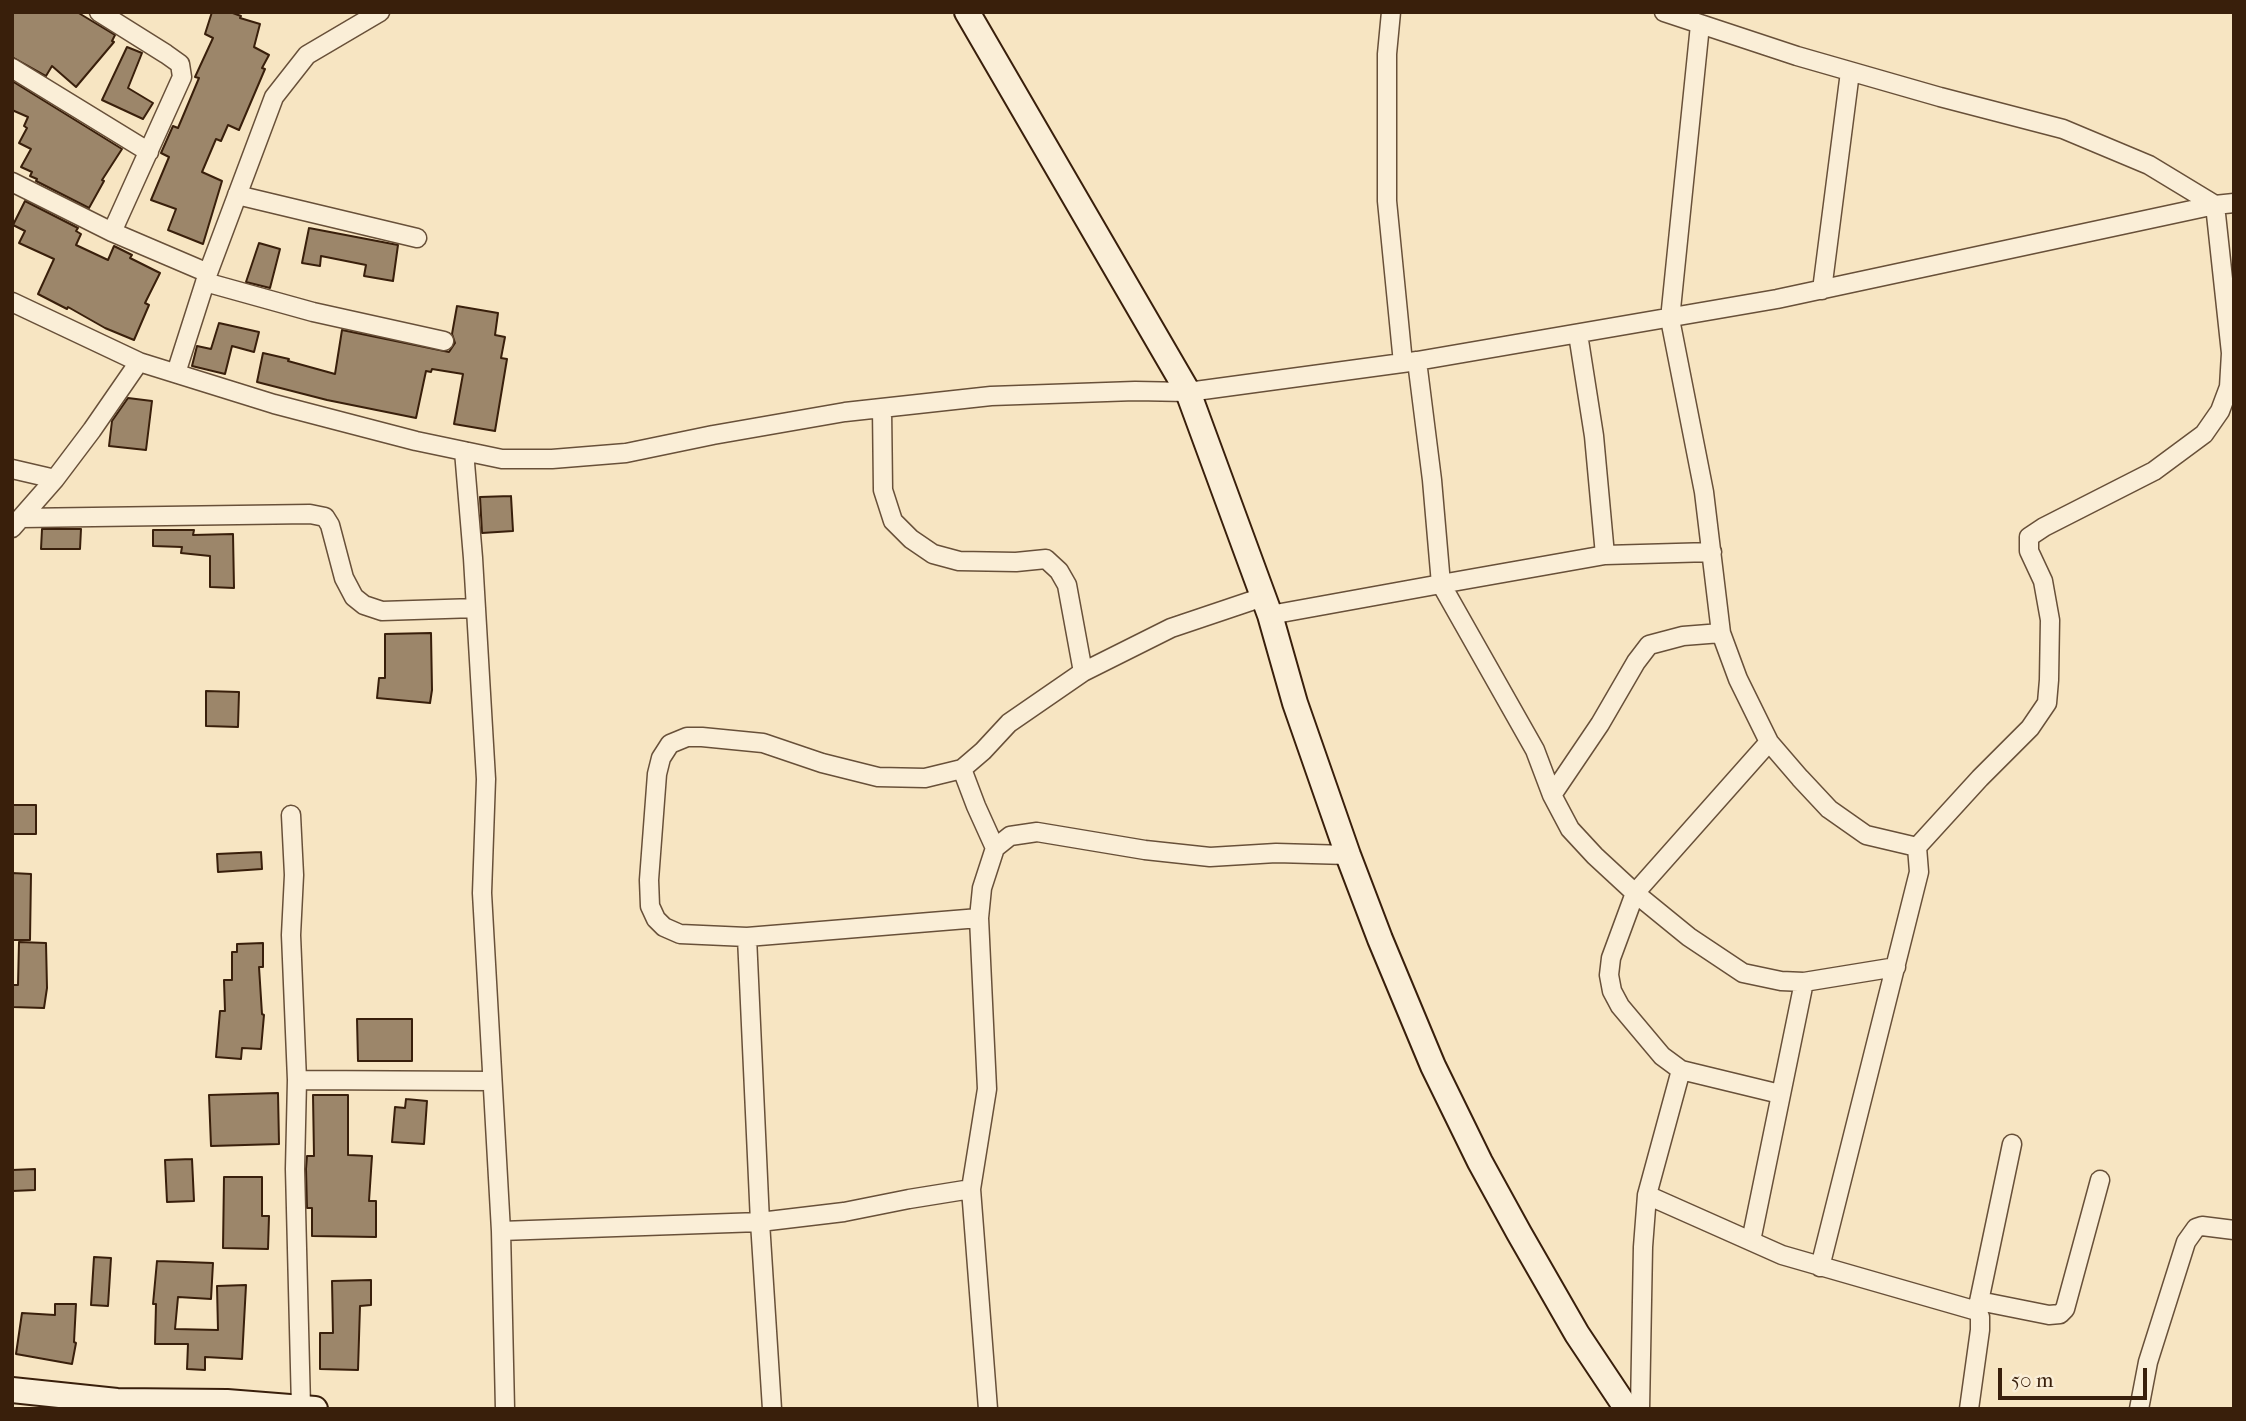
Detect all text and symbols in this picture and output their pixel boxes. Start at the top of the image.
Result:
scale bar [2001,1354,2150,1398]
text: 50 m [2011,1368,2054,1392]

